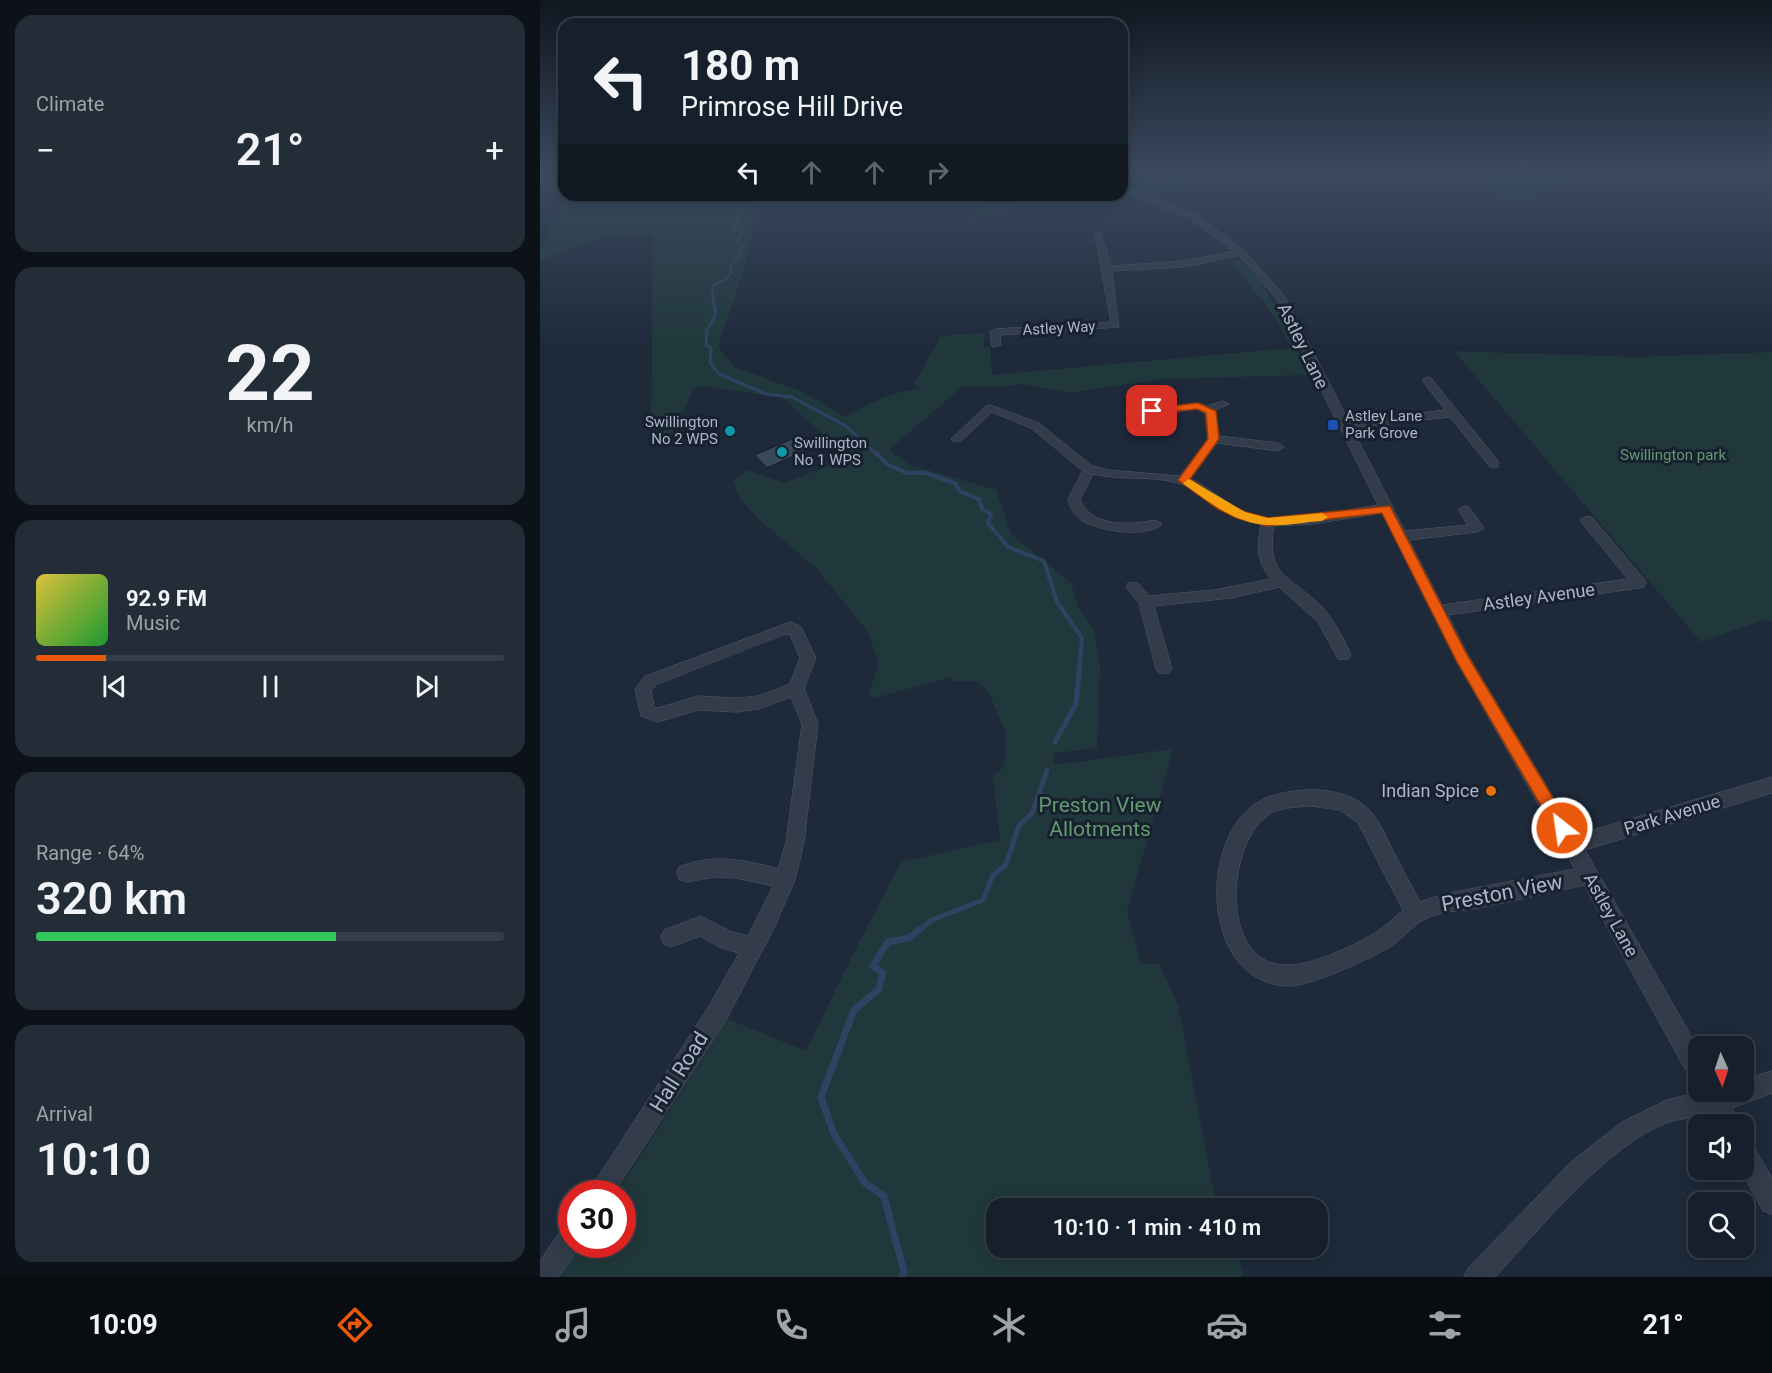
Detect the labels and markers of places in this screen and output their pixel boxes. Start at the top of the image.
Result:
pin [1126,385,1177,436]
place label: Astley Lane Park Grove [1345,407,1422,442]
place label: Swillington No 2 WPS [645,413,718,448]
marker: Astley Lane Park Grove [1326,418,1340,432]
marker: Swillington No 2 WPS [723,424,737,438]
place label: Swillington No 1 WPS [794,434,867,469]
marker: Swillington No 1 WPS [775,445,789,459]
place label: Indian Spice [1381,780,1479,801]
marker: Indian Spice [1484,784,1498,798]

